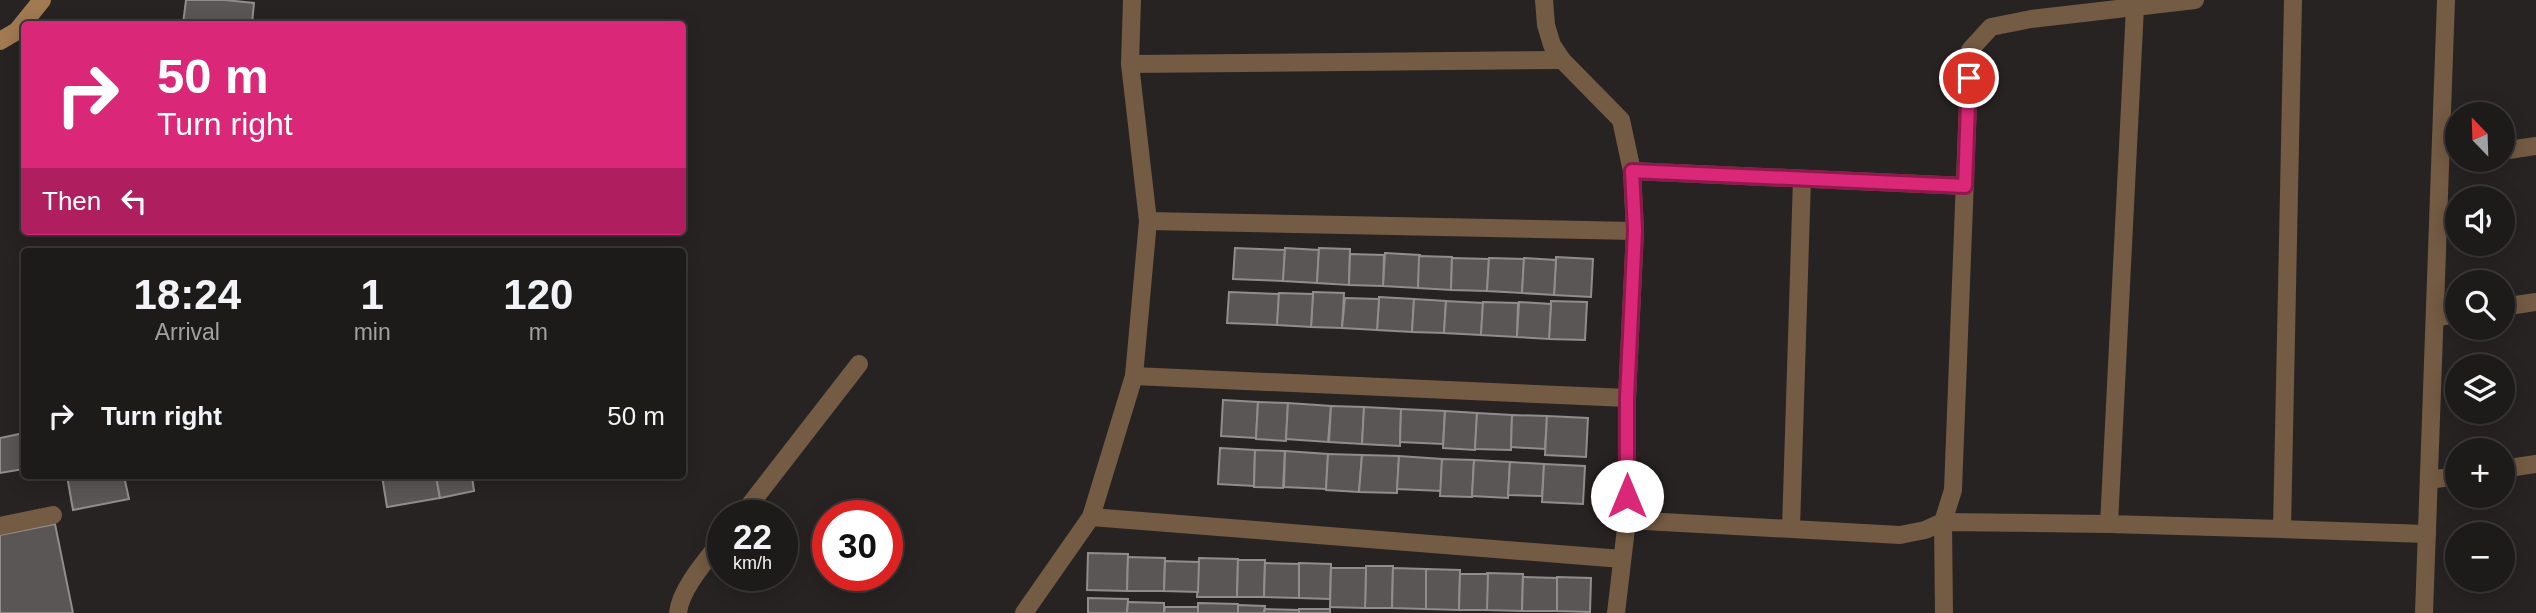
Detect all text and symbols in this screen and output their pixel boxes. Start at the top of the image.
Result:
pin [1939,48,1999,108]
icon: right [42,49,133,140]
text: 50 m [157,49,269,103]
icon: arrive [1950,59,1988,97]
north arrow [2445,102,2515,172]
map controls [2445,102,2515,592]
text: Turn right [157,106,293,142]
icon: left [115,182,153,220]
text: Then [42,186,101,216]
button: sound [2445,186,2515,256]
button: search [2445,270,2515,340]
text: 18:24 [134,271,241,318]
text: 1 [360,271,384,318]
text: 120 [503,271,573,318]
text: Arrival [155,319,220,345]
text: min [354,319,391,345]
text: m [529,319,548,345]
button: layers [2445,354,2515,424]
icon: right [42,397,80,435]
text: Turn right [101,401,222,431]
text: 50 m [607,401,665,431]
button: + [2445,438,2515,508]
position arrow [1590,459,1664,533]
speed limit sign: 30 [812,500,903,591]
text: 22 [733,517,772,556]
button: − [2445,522,2515,592]
text: km/h [733,553,772,573]

